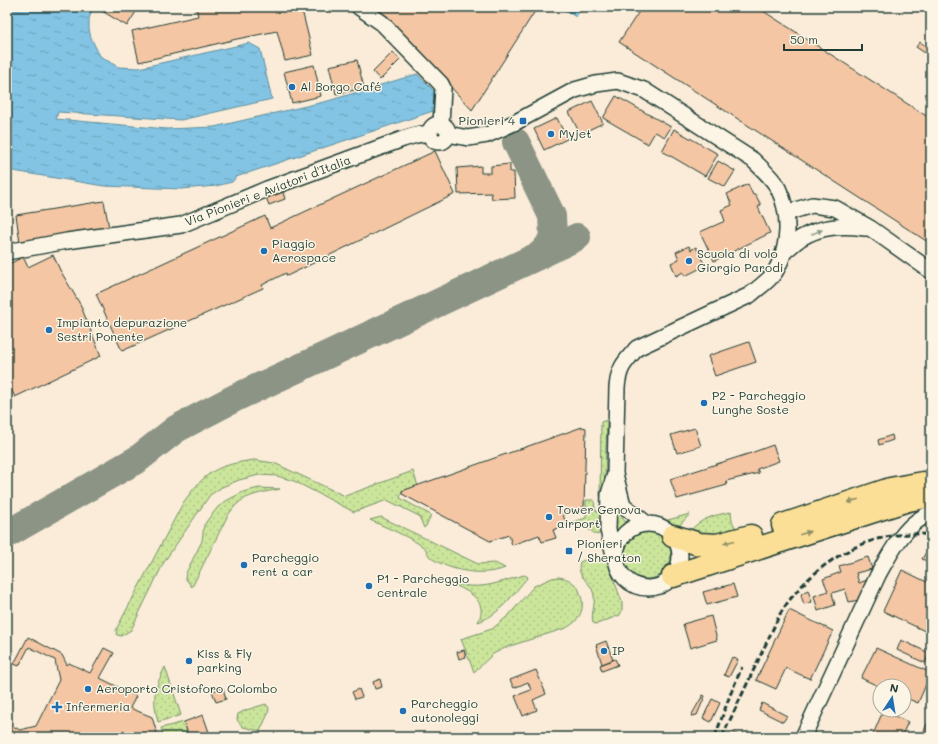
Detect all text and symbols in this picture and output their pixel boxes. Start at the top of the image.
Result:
scale bar [784,26,862,52]
text: 50 m [790,31,818,47]
place label: Al Borgo Café [300,78,381,94]
marker: Al Borgo Café [287,82,297,92]
place label: Pionieri 4 [459,112,515,128]
marker: Pionieri 4 [518,116,528,126]
place label: Myjet [559,125,592,141]
marker: Myjet [546,129,556,139]
street label: Via Pionieri e Aviatori d'Italia [182,151,353,229]
one-way arrow [811,229,822,235]
place label: Piaggio Aerospace [272,235,336,265]
place label: Scuola di volo Giorgio Parodi [697,245,784,275]
marker: Piaggio Aerospace [259,246,269,256]
marker: Scuola di volo Giorgio Parodi [684,256,694,266]
place label: Impianto depurazione Sestri Ponente [57,314,187,344]
marker: Impianto depurazione Sestri Ponente [44,325,54,335]
place label: P2 - Parcheggio Lunghe Soste [712,387,806,417]
marker: P2 - Parcheggio Lunghe Soste [699,398,709,408]
one-way arrow [846,499,858,505]
place label: Tower Genova airport [557,501,641,531]
marker: Tower Genova airport [544,512,554,522]
one-way arrow [799,530,811,536]
place label: Pionieri / Sheraton [577,535,641,565]
one-way arrow [723,539,735,545]
marker: Pionieri / Sheraton [564,546,574,556]
place label: Parcheggio rent a car [252,549,319,579]
marker: Parcheggio rent a car [239,560,249,570]
place label: P1 - Parcheggio centrale [377,570,469,600]
marker: P1 - Parcheggio centrale [364,581,374,591]
place label: IP [612,642,625,658]
place label: Kiss & Fly parking [197,645,252,675]
marker: IP [599,646,609,656]
marker: Kiss & Fly parking [184,656,194,666]
north arrow [872,678,912,718]
place label: Aeroporto Cristoforo Colombo [96,680,277,696]
text: N [889,680,900,696]
marker: Aeroporto Cristoforo Colombo [83,684,93,694]
place label: Parcheggio autonoleggi [411,695,479,725]
place label: Infermeria [66,698,130,714]
marker: Infermeria [51,701,63,713]
marker: Parcheggio autonoleggi [398,706,408,716]

